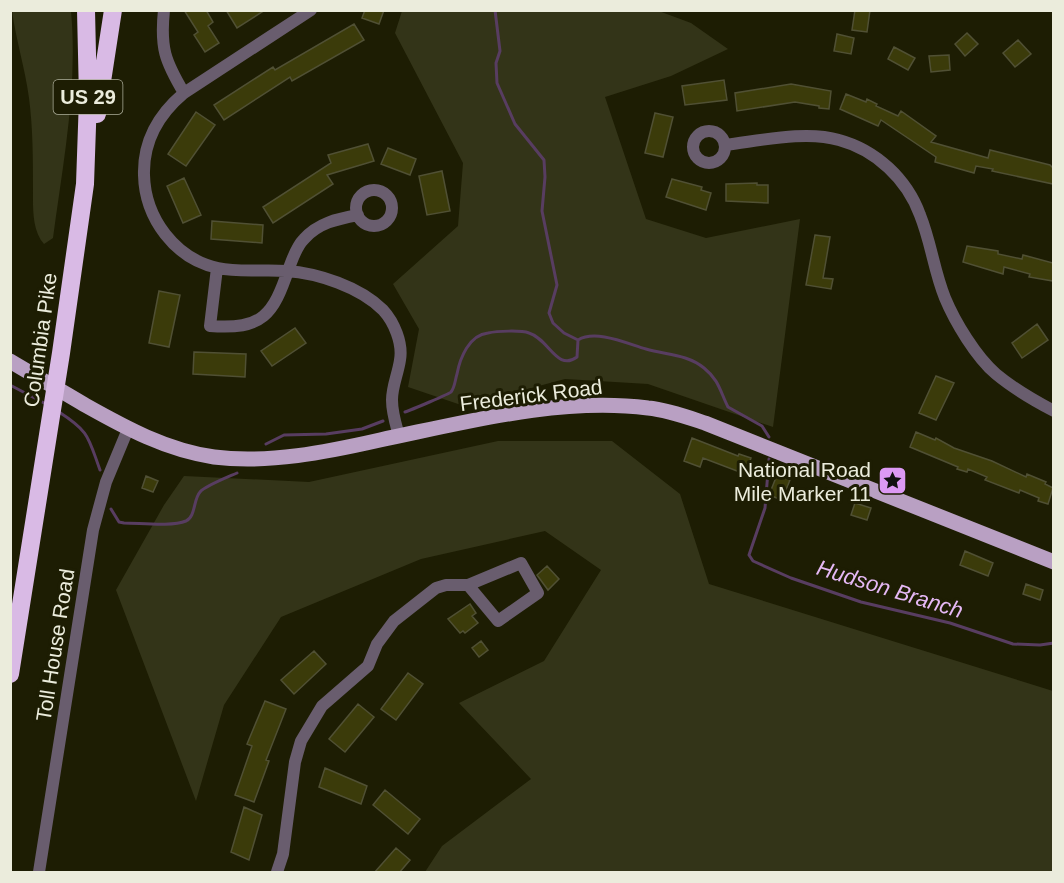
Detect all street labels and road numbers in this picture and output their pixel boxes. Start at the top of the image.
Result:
road number: US 29 [54,80,122,114]
street label: Columbia Pike [19,271,61,409]
street label: Frederick Road [458,375,604,415]
street label: Toll House Road [32,567,78,723]

